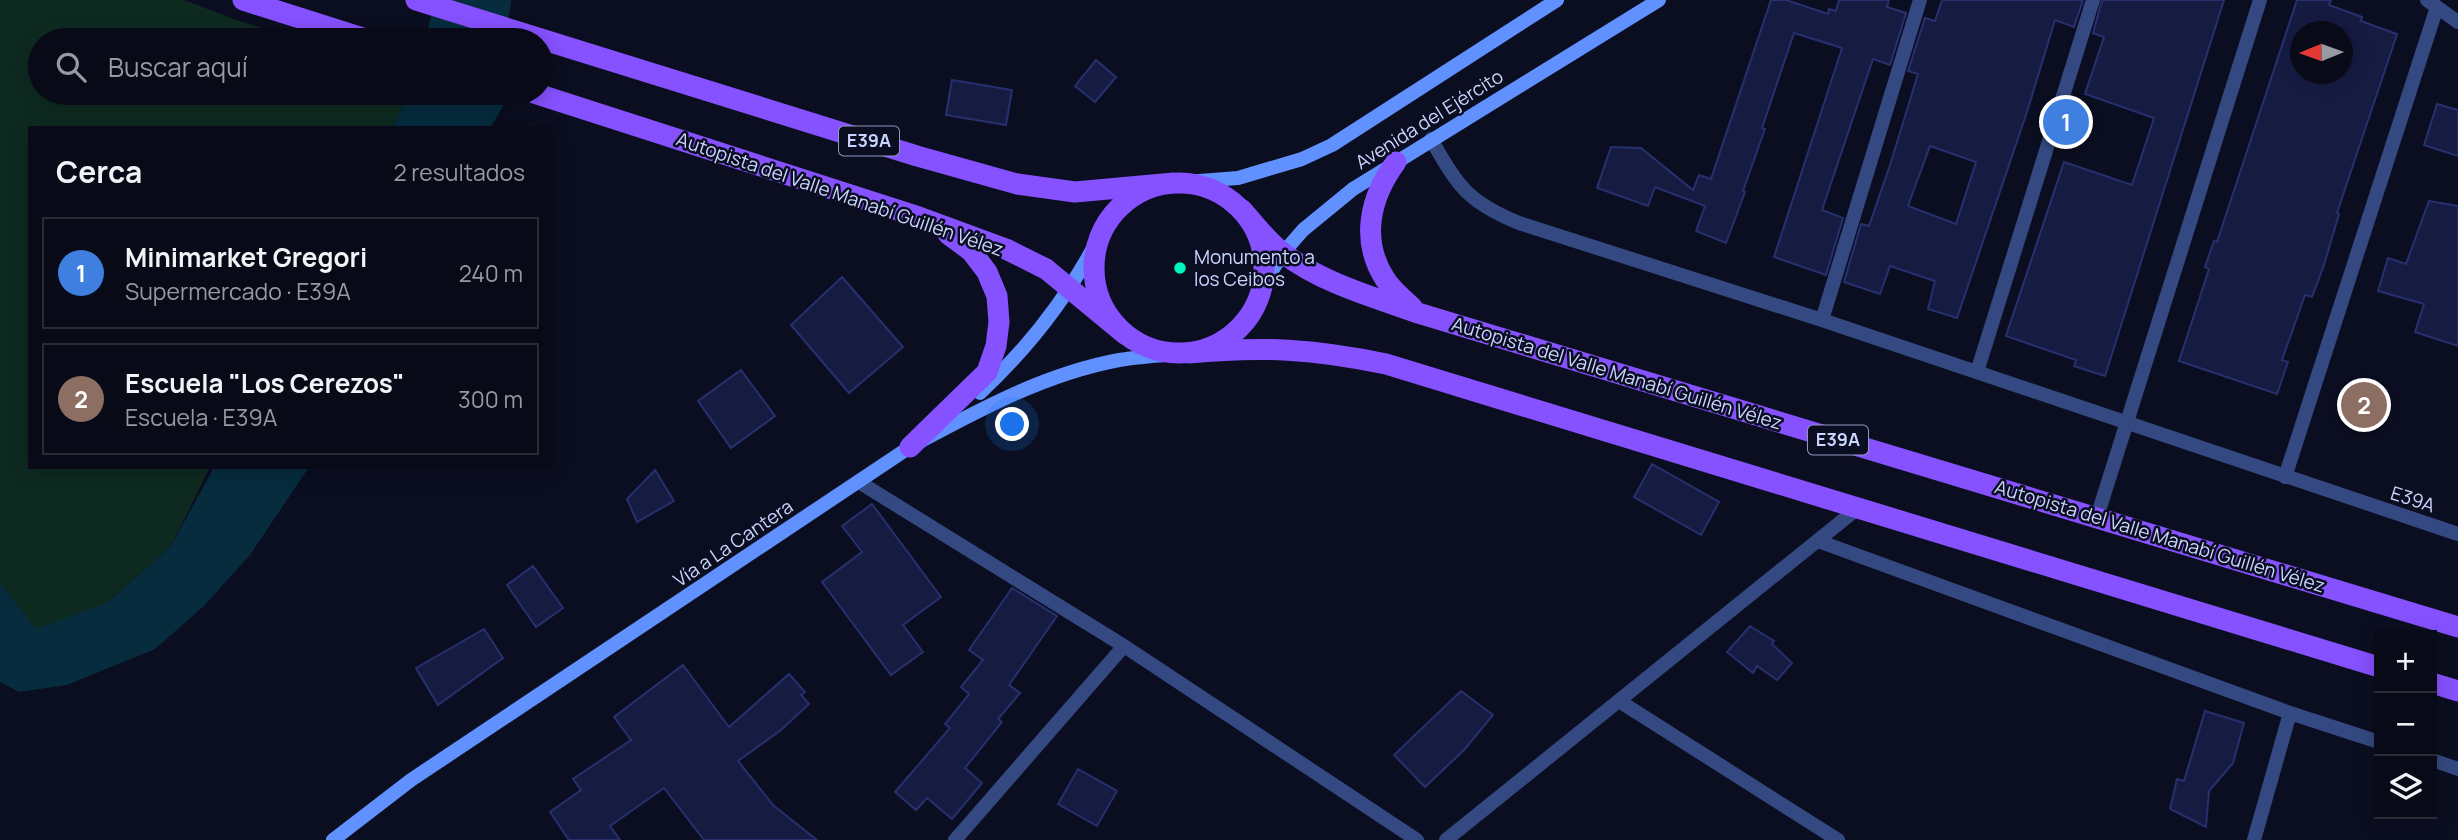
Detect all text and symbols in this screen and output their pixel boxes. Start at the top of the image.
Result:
north arrow [2290,21,2353,84]
search box [28,28,553,105]
icon: search [52,48,90,86]
text: Buscar aquí [108,49,248,85]
street label: Avenida del Ejército [1350,63,1508,175]
pin: 1 [2043,96,2089,148]
street label: Autopista del Valle Manabí Guillén Vélez [673,126,1007,262]
road number: E39A [839,126,899,156]
text: Cerca [56,151,142,192]
text: 2 resultados [393,156,525,188]
text: Minimarket Gregori [125,239,367,275]
place label: Monumento a los Ceibos [1194,244,1315,292]
text: 1 [76,257,86,289]
text: 240 m [459,257,523,289]
marker: Monumento a los Ceibos [1172,260,1188,276]
text: Supermercado · E39A [125,275,351,307]
street label: Autopista del Valle Manabí Guillén Vélez [1449,310,1785,436]
text: Escuela "Los Cerezos" [125,365,405,401]
pin: 2 [2341,379,2387,431]
text: 2 [74,383,88,415]
text: 300 m [458,383,523,415]
text: Escuela · E39A [125,401,277,433]
your location [995,407,1029,441]
road number: E39A [1808,426,1868,454]
street label: Autopista del Valle Manabí Guillén Vélez [1992,473,2328,599]
street label: E39A [2388,480,2438,518]
street label: Vía a La Cantera [668,493,798,593]
map controls [2374,630,2437,819]
button: + [2374,630,2437,693]
button: − [2374,693,2437,756]
button: layers [2374,756,2437,819]

